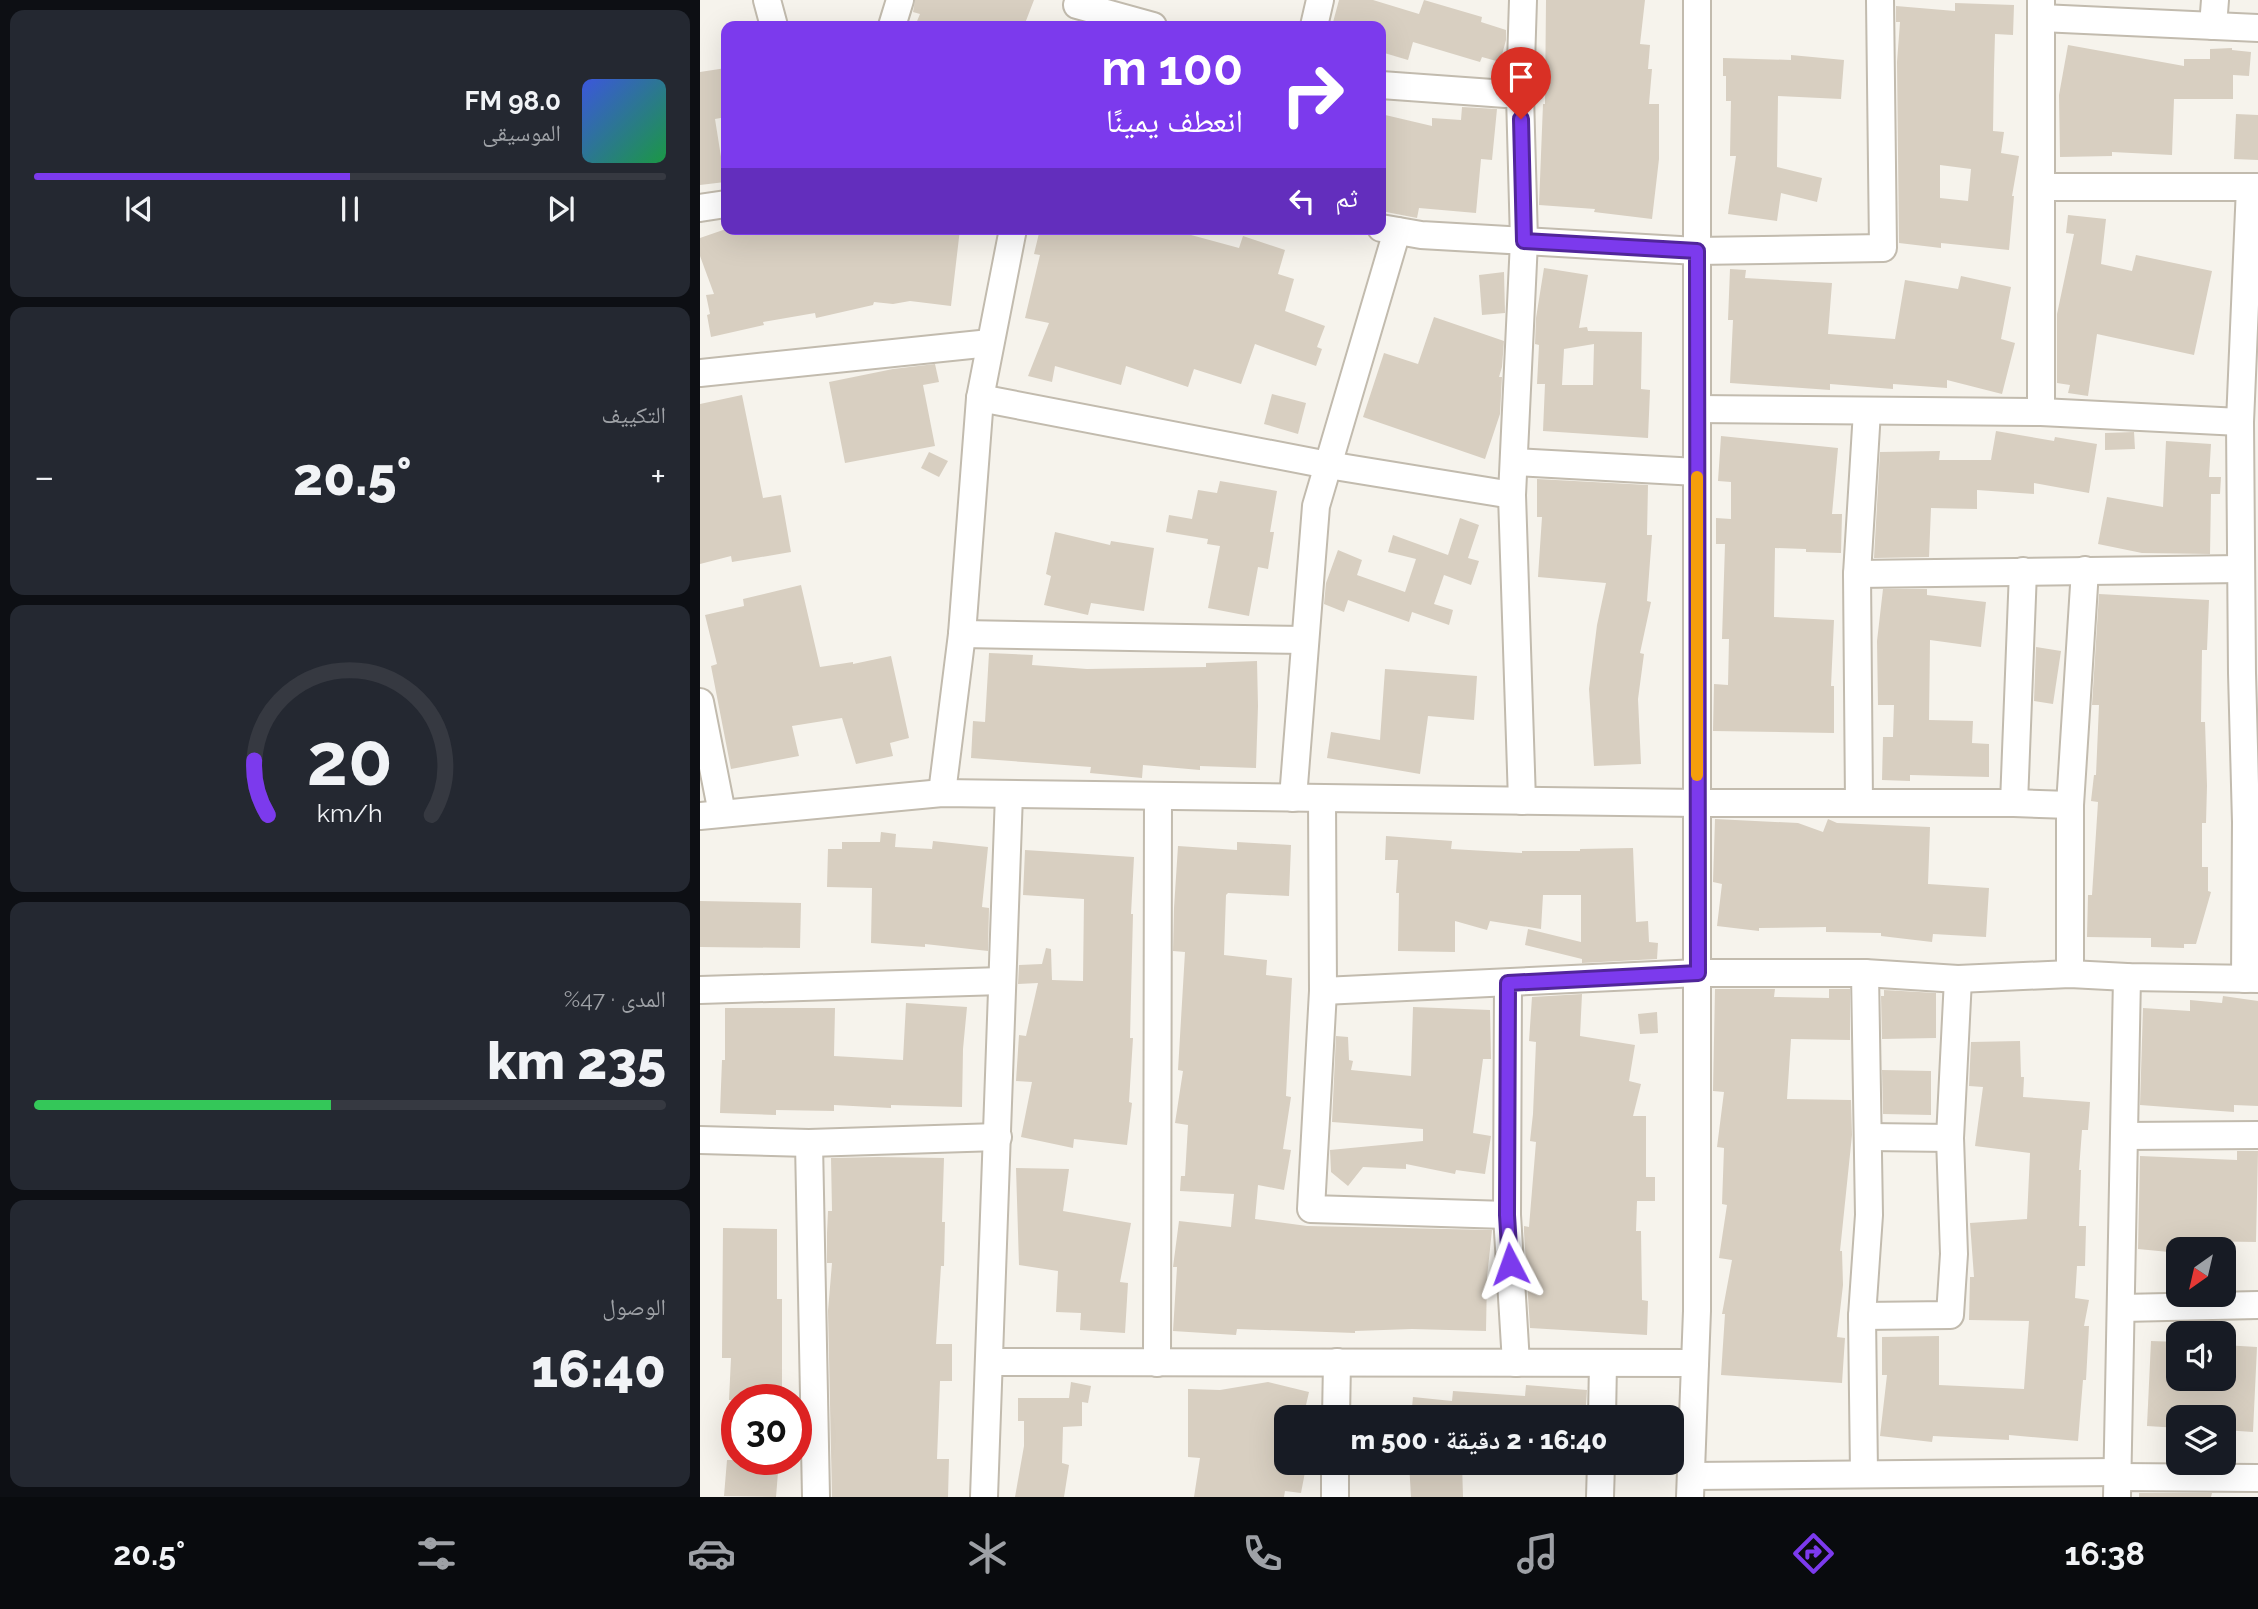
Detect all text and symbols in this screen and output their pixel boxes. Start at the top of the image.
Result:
text: 100 m [1101,39,1243,96]
pin [1491,47,1551,119]
icon: right [1267,49,1358,140]
icon: arrive [1502,58,1540,96]
text: 98.0 FM [464,86,561,116]
text: انعطف يمينًا [1106,102,1243,139]
text: الموسيقى [482,119,561,146]
icon: left [1283,182,1321,220]
text: ثم [1335,183,1358,213]
icon: previous [120,190,158,228]
icon: pause [331,190,369,228]
icon: next [542,190,580,228]
text: التكييف [601,401,666,428]
text: 20.5° [293,446,412,507]
text: − [34,454,54,499]
text: + [650,454,666,499]
text: 20 [307,717,393,802]
text: km/h [317,797,383,827]
text: المدى · 47% [564,985,666,1012]
text: 235 km [487,1030,666,1091]
position arrow [1473,1227,1547,1301]
north arrow [2166,1237,2236,1307]
map controls [2166,1237,2236,1475]
text: الوصول [602,1293,666,1320]
button: sound [2166,1321,2236,1391]
text: 16:40 [531,1338,666,1399]
speed limit sign: 30 [721,1384,812,1475]
button: layers [2166,1405,2236,1475]
text: 16:40 · 2 دقيقة · 500 m [1351,1425,1607,1455]
icon: filters [412,1529,461,1578]
icon: car [687,1529,736,1578]
icon: climate [963,1529,1012,1578]
icon: phone [1238,1529,1287,1578]
icon: music [1513,1529,1562,1578]
icon: directions [1789,1529,1838,1578]
text: 20.5° [113,1535,185,1572]
text: 16:38 [2064,1535,2145,1572]

